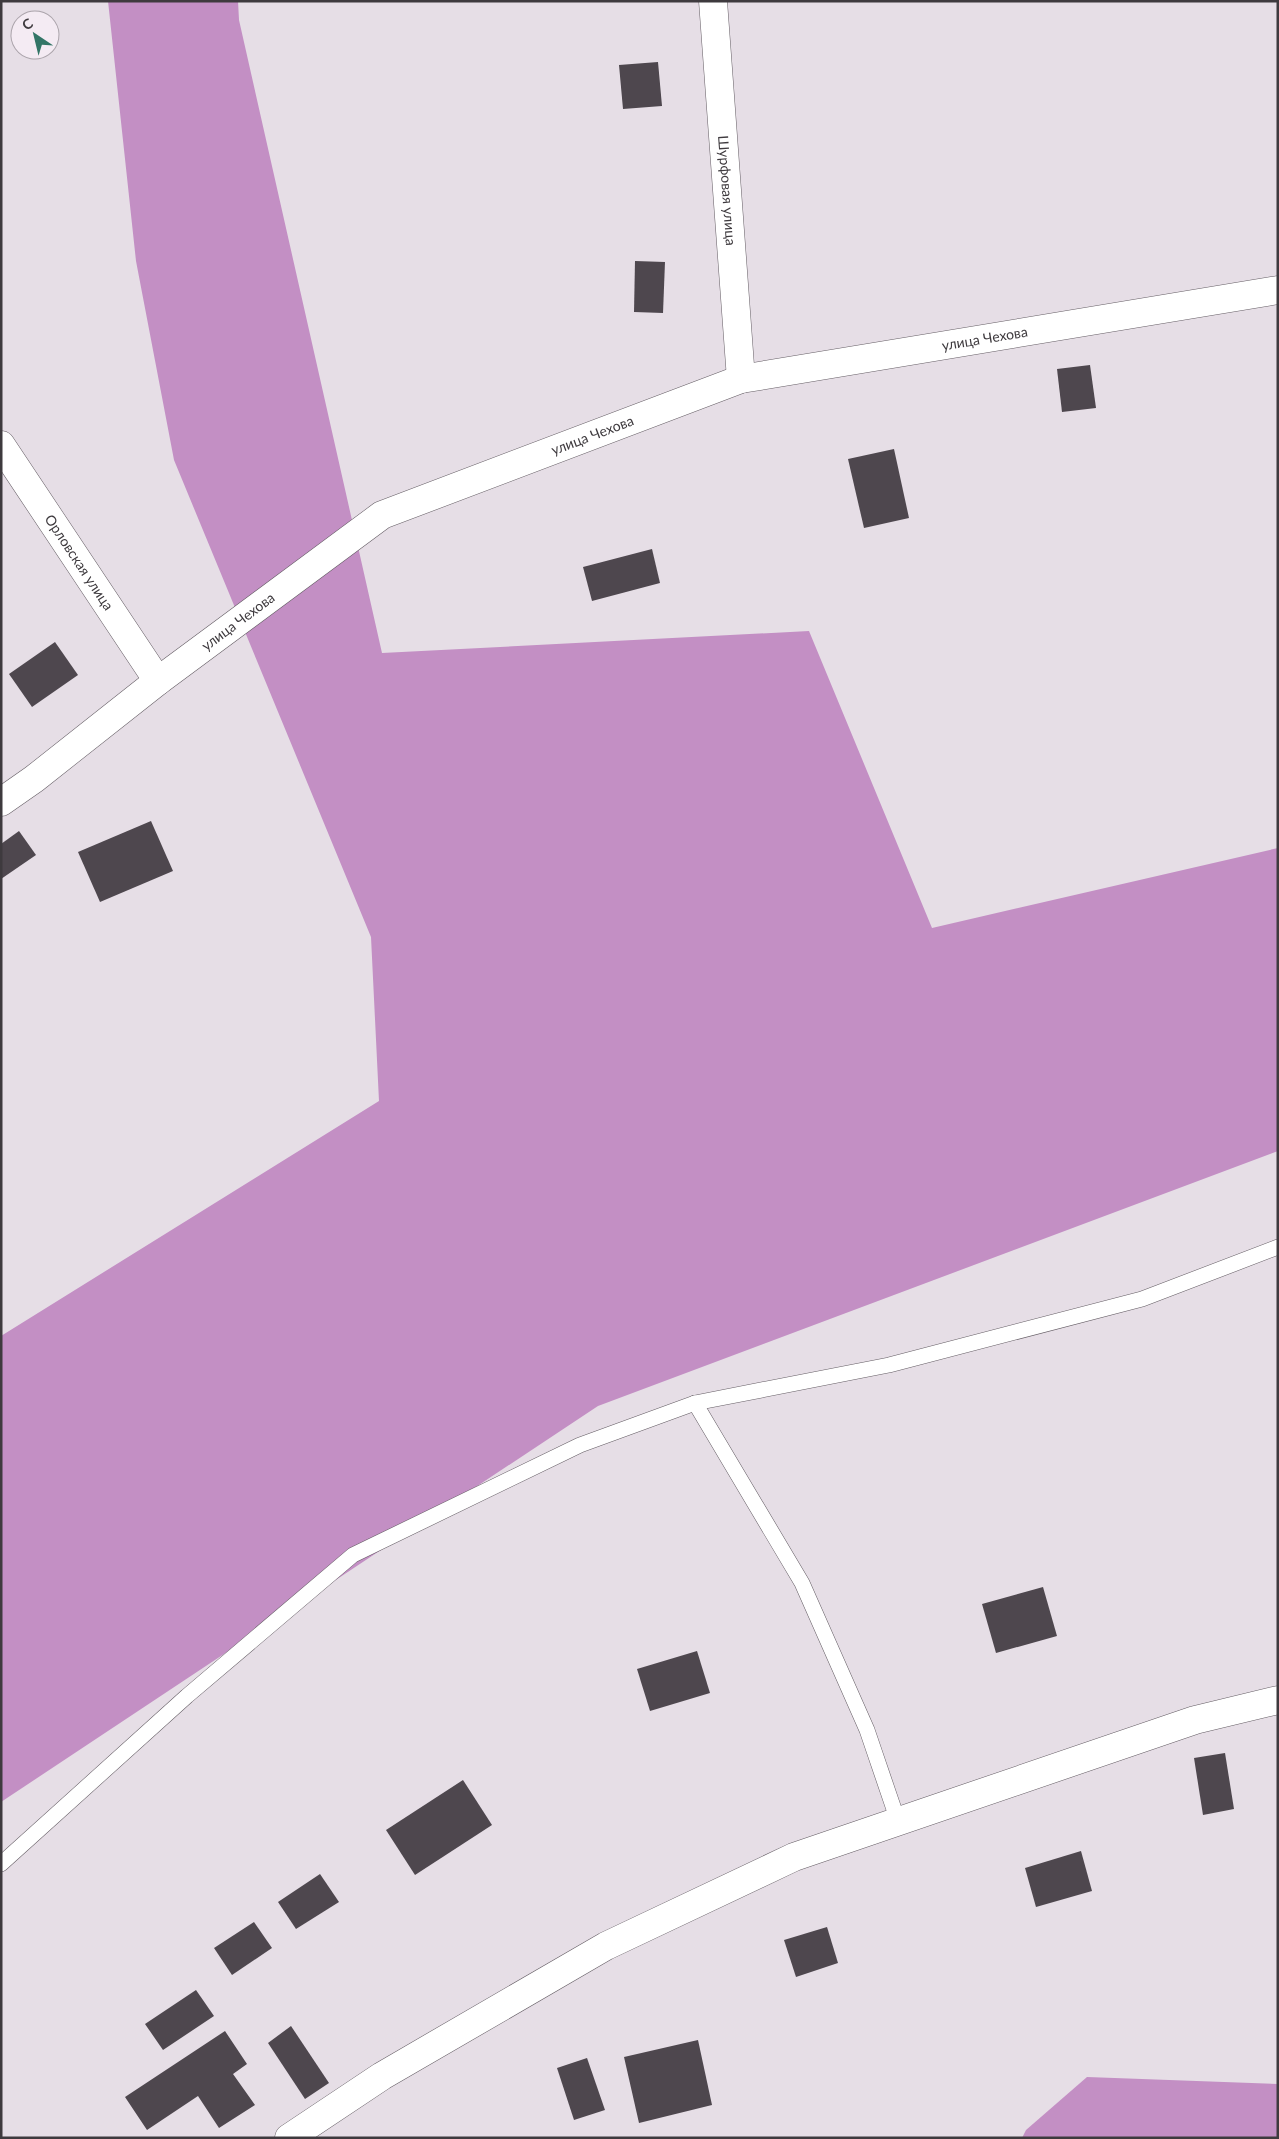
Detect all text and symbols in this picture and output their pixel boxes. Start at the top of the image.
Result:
north arrow [10,10,60,60]
text: С [19,14,37,34]
street label: Шурфовая улица [715,135,740,246]
street label: улица Чехова [940,323,1029,354]
street label: улица Чехова [549,412,636,458]
street label: Орловская улица [42,511,117,613]
street label: улица Чехова [198,589,278,654]

